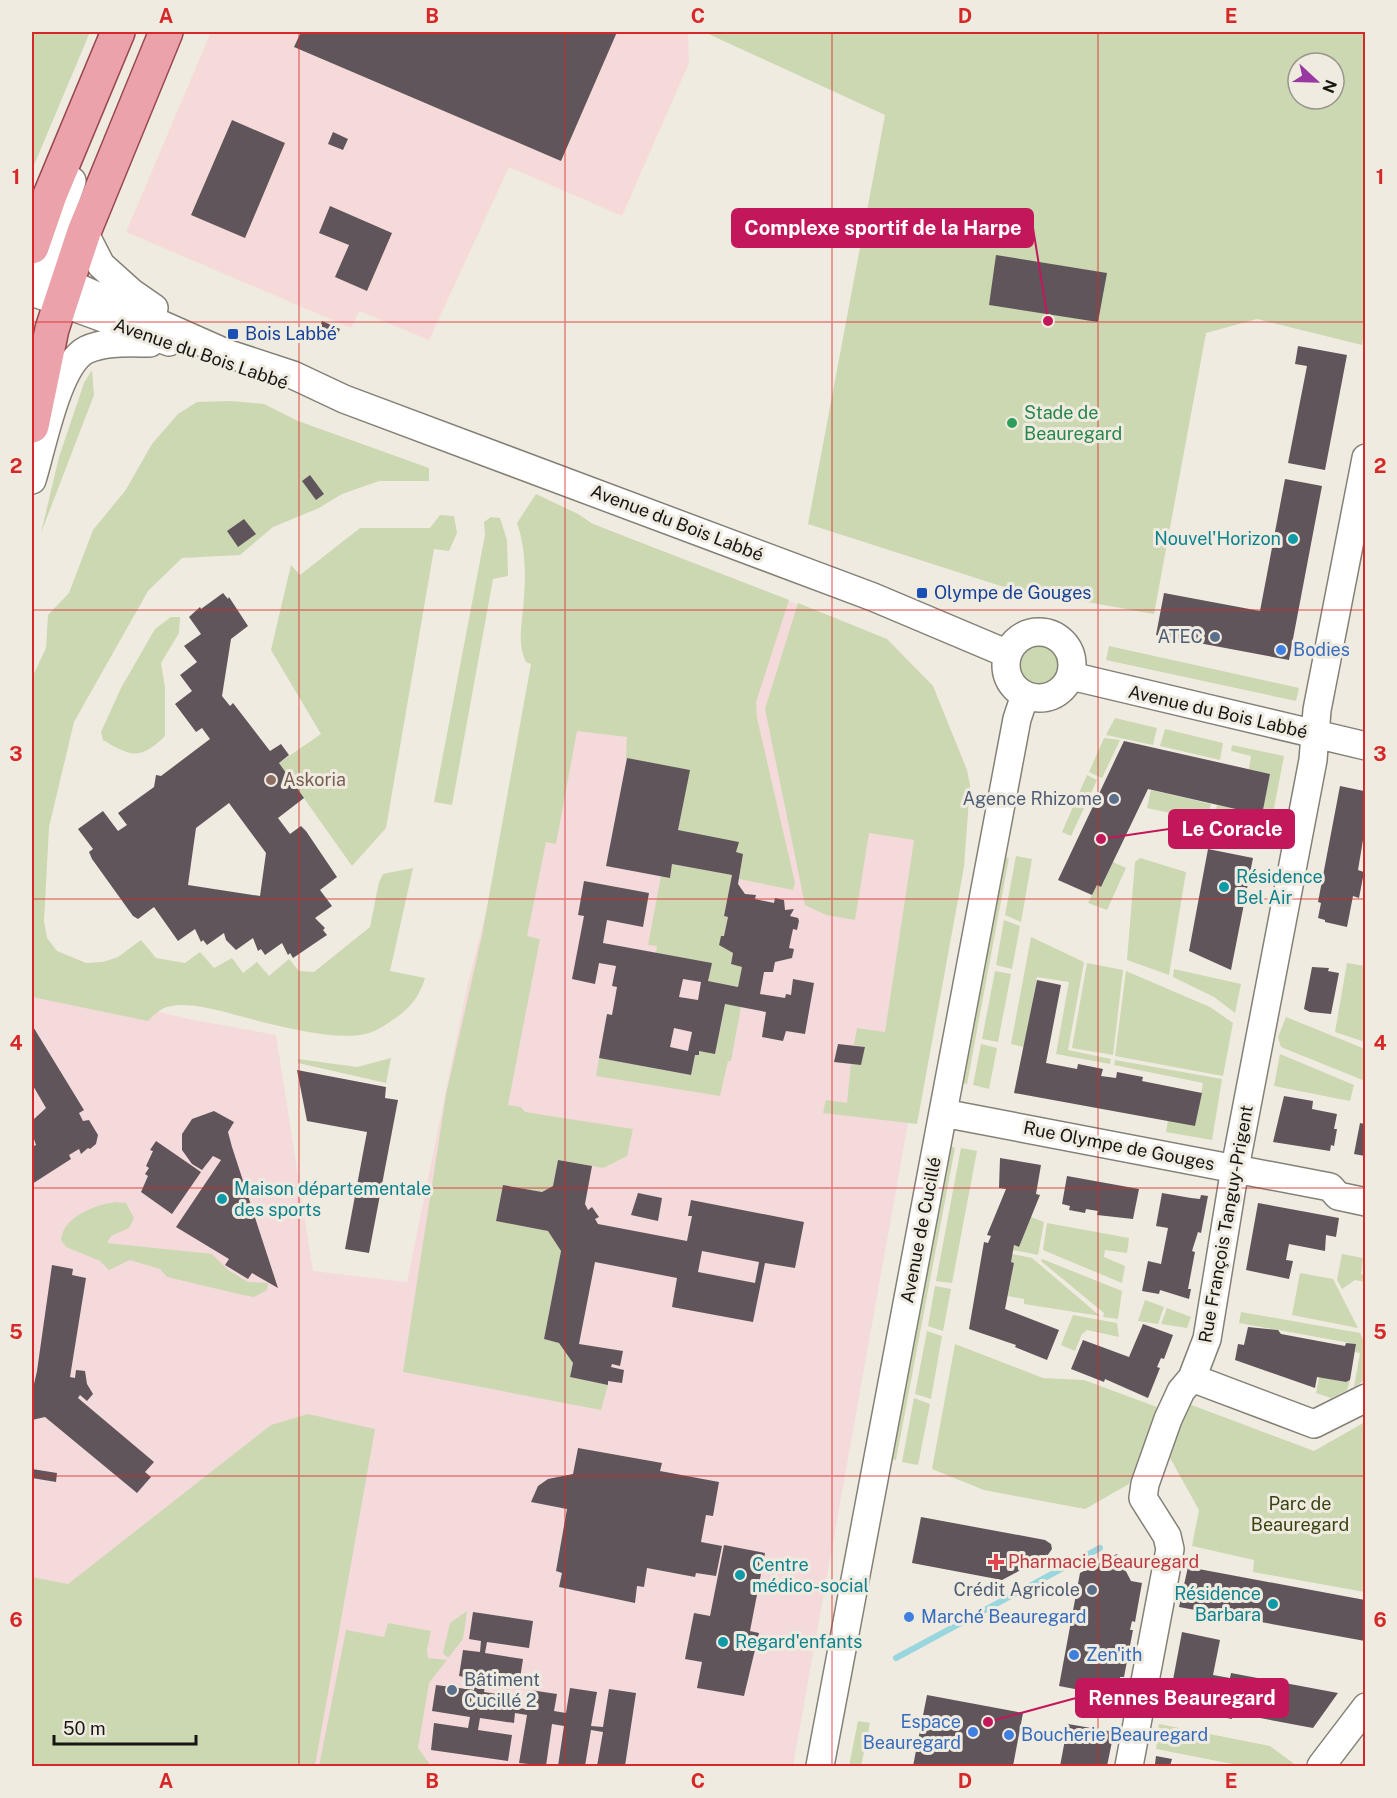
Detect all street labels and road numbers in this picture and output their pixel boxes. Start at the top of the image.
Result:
street label: Avenue du Bois Labbé [111,314,291,393]
street label: Avenue du Bois Labbé [588,480,767,565]
street label: Avenue du Bois Labbé [1126,681,1310,742]
street label: Rue François Tanguy-Prigent [1194,1103,1257,1345]
street label: Rue Olympe de Gouges [1022,1117,1216,1174]
street label: Avenue de Cucillé [896,1155,945,1305]

